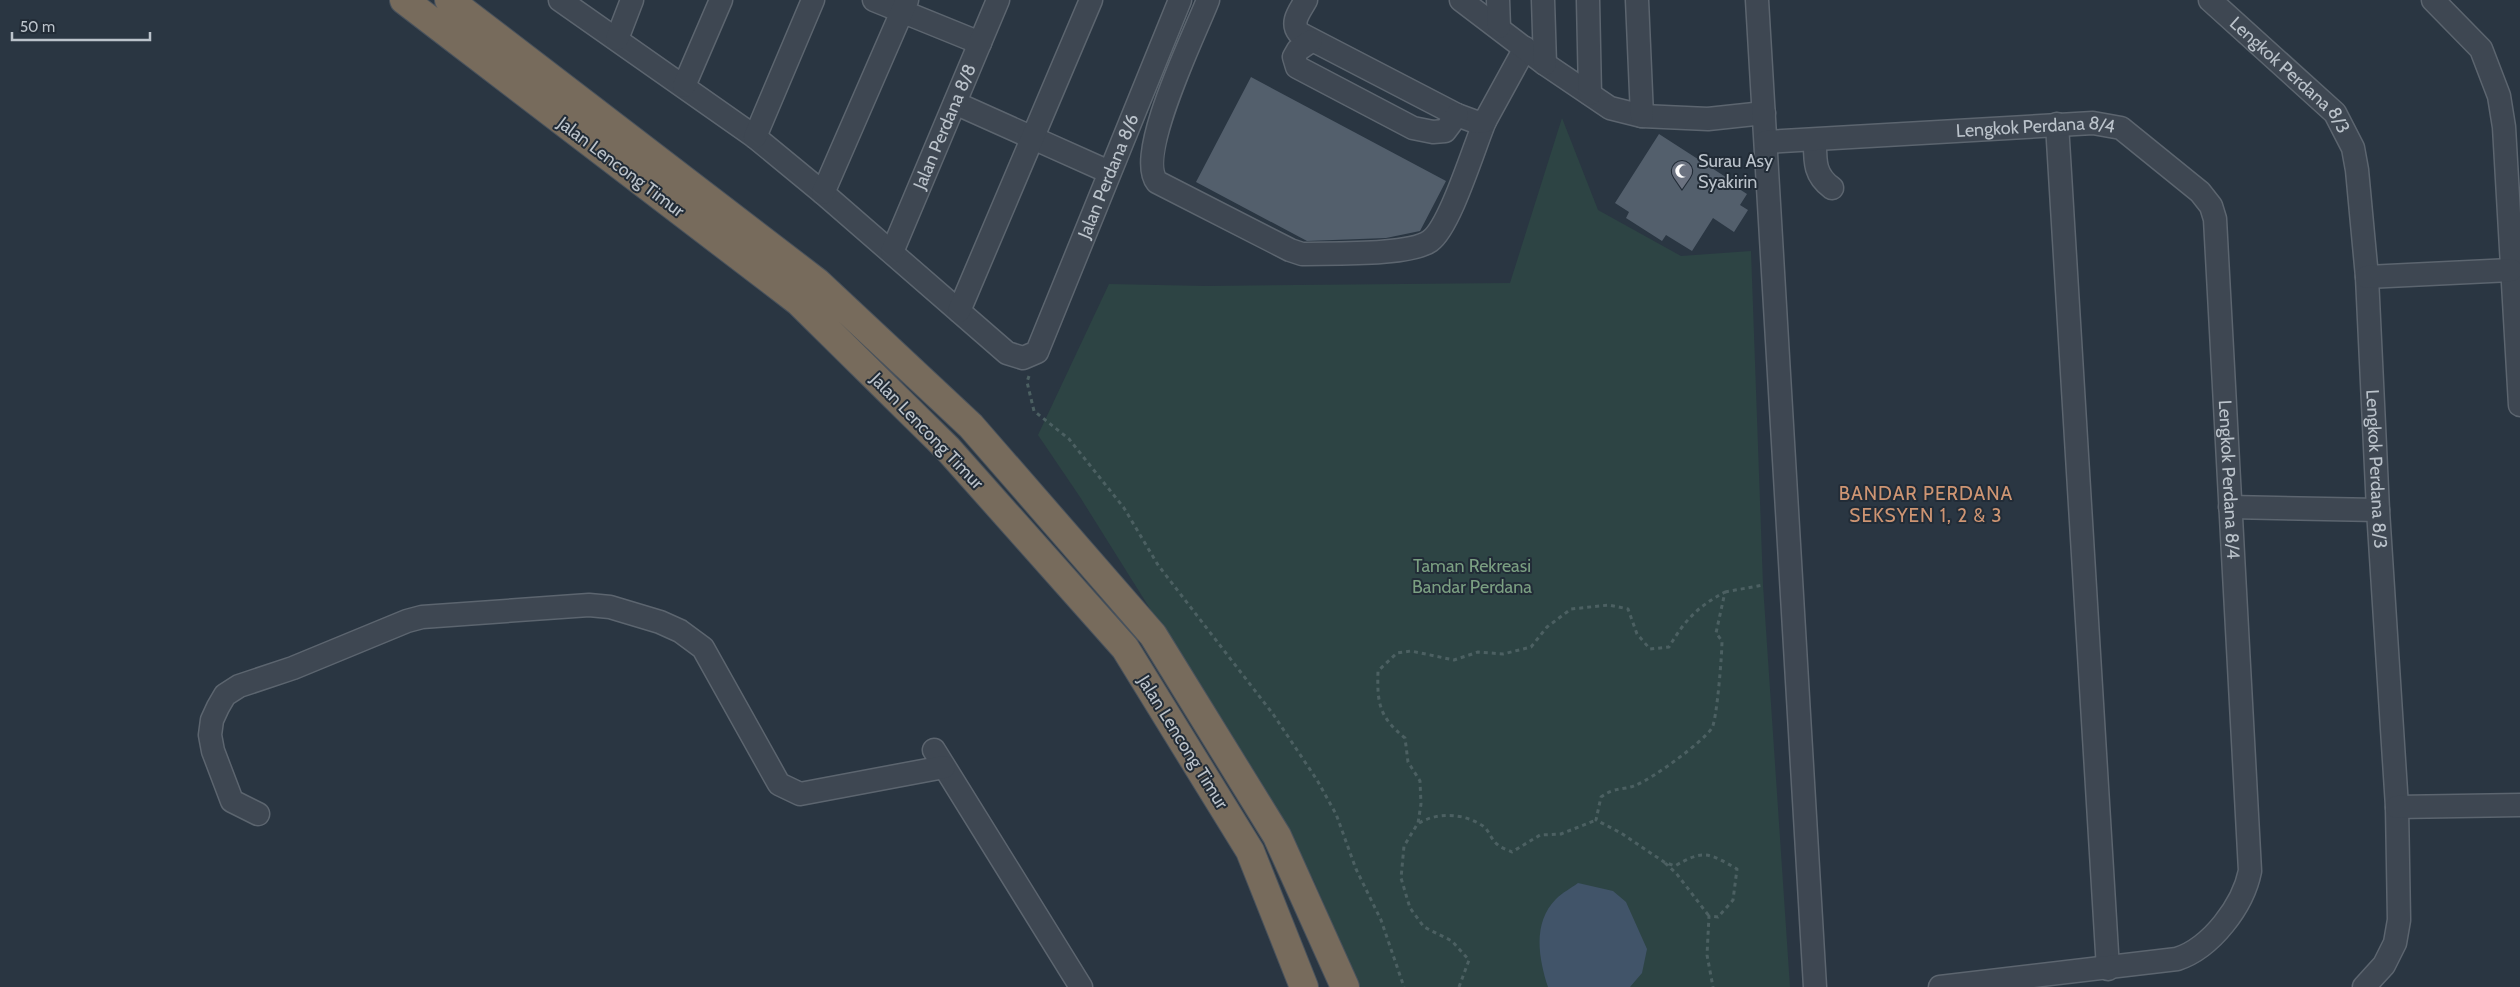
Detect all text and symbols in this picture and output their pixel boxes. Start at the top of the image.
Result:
scale bar [12,10,150,42]
street label: Lengkok Perdana 8/3 [2225,12,2354,137]
text: 50 m [20,18,55,36]
street label: Jalan Perdana 8/8 [908,61,981,194]
street label: Jalan Lencong Timur [552,111,689,222]
street label: Jalan Perdana 8/6 [1073,111,1144,243]
street label: Lengkok Perdana 8/4 [1955,111,2117,142]
place label: Surau Asy Syakirin [1698,150,1773,193]
mosque icon: Surau Asy Syakirin [1670,159,1694,190]
street label: Jalan Lencong Timur [865,367,988,494]
street label: Lengkok Perdana 8/3 [2361,389,2391,549]
street label: Lengkok Perdana 8/4 [2214,399,2244,560]
district label: BANDAR PERDANA SEKSYEN 1, 2 & 3 [1839,482,2013,527]
park label: Taman Rekreasi Bandar Perdana [1412,555,1532,598]
street label: Jalan Lencong Timur [1133,670,1233,813]

